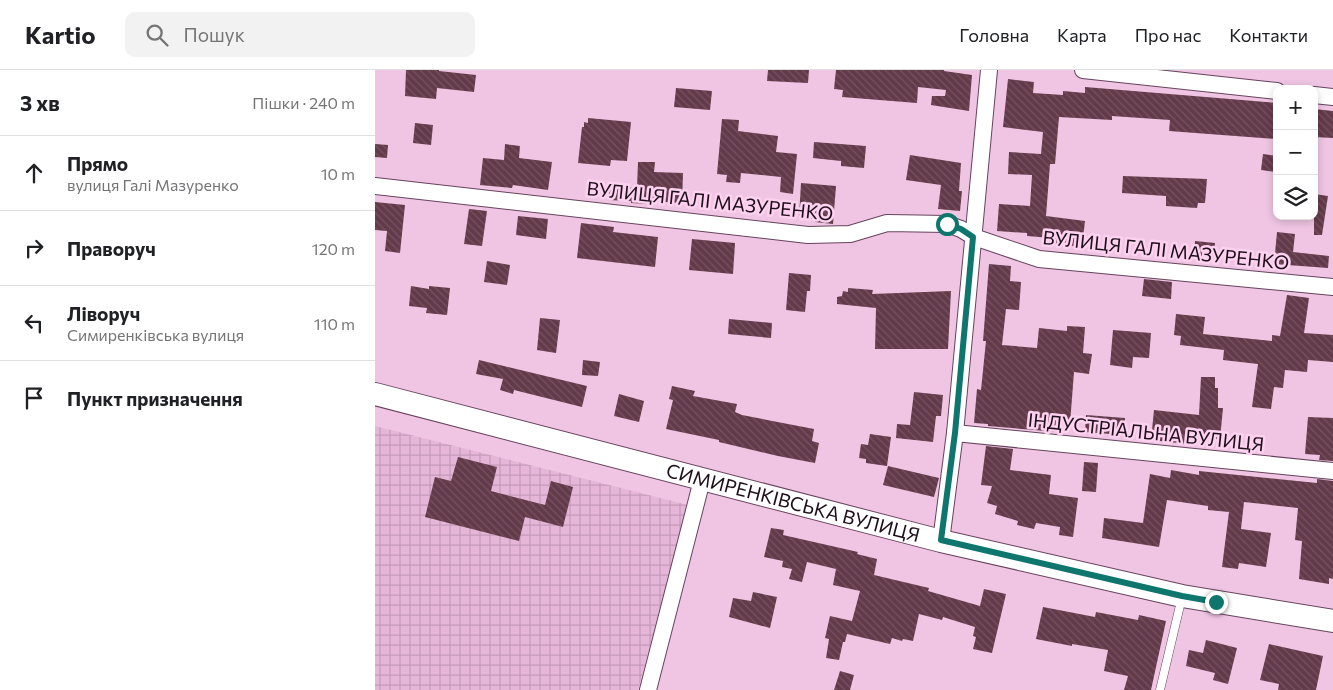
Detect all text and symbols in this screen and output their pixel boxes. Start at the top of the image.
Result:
search box [125,12,475,57]
text: Kartio [25,20,95,49]
icon: search [143,21,171,49]
text: Пошук [183,23,245,46]
text: Головна [959,24,1029,46]
text: Карта [1057,24,1107,46]
text: Про нас [1135,24,1201,46]
text: Контакти [1229,24,1308,46]
map controls [1273,85,1318,220]
button: + [1273,85,1318,130]
text: 3 хв [20,90,60,115]
text: Пішки · 240 m [252,93,355,112]
button: − [1273,130,1318,175]
text: Прямо [67,152,128,175]
icon: ahead [20,159,48,187]
text: 10 m [321,164,355,183]
text: вулиця Галі Мазуренко [67,175,239,194]
button: layers [1273,175,1318,220]
street label: ВУЛИЦЯ ГАЛІ МАЗУРЕНКО [586,176,834,225]
route start [936,213,959,236]
street label: ВУЛИЦЯ ГАЛІ МАЗУРЕНКО [1042,225,1290,274]
icon: right [20,234,48,262]
text: Праворуч [67,237,156,260]
text: 120 m [312,239,355,258]
text: Ліворуч [67,302,140,325]
icon: left [20,309,48,337]
text: 110 m [314,314,355,333]
text: Симиренківська вулиця [67,325,244,344]
icon: arrive [20,384,48,412]
text: Пункт призначення [67,387,243,410]
street label: ІНДУСТРІАЛЬНА ВУЛИЦЯ [1027,408,1265,455]
street label: СИМИРЕНКІВСЬКА ВУЛИЦЯ [664,458,922,546]
route end [1205,591,1228,614]

